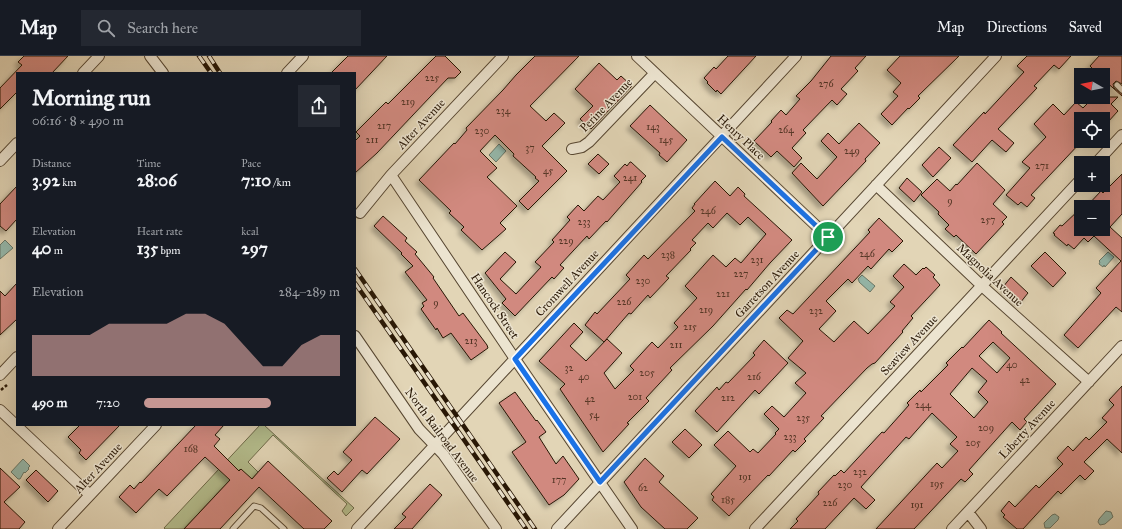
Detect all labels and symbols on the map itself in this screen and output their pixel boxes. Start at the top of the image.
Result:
north arrow [1074,68,1110,104]
house number: 225 [425,72,440,84]
street label: Perine Avenue [577,75,635,135]
house number: 276 [818,78,834,90]
street label: Alter Avenue [393,96,448,153]
house number: 219 [401,96,415,108]
house number: 234 [496,105,511,117]
street label: Henry Place [714,112,768,162]
house number: 217 [377,120,391,132]
house number: 143 [646,121,660,133]
house number: 264 [778,124,794,136]
house number: 230 [475,125,490,137]
house number: 211 [366,134,378,146]
house number: 145 [659,134,673,146]
house number: 37 [525,142,535,154]
house number: 249 [844,145,860,157]
house number: 271 [1035,160,1049,172]
house number: 45 [543,165,553,177]
house number: 241 [623,172,637,184]
house number: 9 [947,195,953,207]
house number: 246 [700,205,717,217]
house number: 257 [981,214,995,226]
house number: 233 [578,216,590,228]
pin [811,220,845,254]
house number: 229 [558,235,574,247]
street label: Magnolia Avenue [953,241,1026,310]
street label: Cromwell Avenue [532,247,602,319]
street label: Garretson Avenue [732,247,802,321]
house number: 246 [859,248,876,260]
house number: 238 [661,249,675,261]
house number: 231 [751,254,763,266]
house number: 227 [734,268,748,280]
street label: Hancock Street [468,271,523,342]
house number: 230 [636,275,651,287]
house number: 221 [716,288,730,300]
house number: 226 [617,296,632,308]
house number: 9 [433,297,439,309]
house number: 219 [699,304,713,316]
house number: 232 [809,305,823,317]
street label: Seaview Avenue [877,312,941,378]
house number: 215 [683,321,697,333]
house number: 213 [465,335,477,347]
house number: 211 [670,339,682,351]
house number: 40 [1006,359,1018,371]
house number: 32 [565,362,574,374]
house number: 205 [639,367,655,379]
house number: 40 [578,371,590,383]
house number: 216 [747,371,762,383]
house number: 42 [1020,374,1030,386]
street label: North Railroad Avenue [402,385,482,485]
house number: 201 [628,391,642,403]
house number: 212 [721,392,735,404]
house number: 42 [585,393,595,405]
street label: Liberty Avenue [996,396,1058,462]
house number: 244 [915,399,931,411]
house number: 54 [589,409,599,421]
house number: 235 [796,412,810,424]
house number: 209 [978,422,994,434]
house number: 233 [784,431,796,443]
house number: 205 [965,437,981,449]
street label: Alter Avenue [70,440,125,497]
house number: 168 [184,443,198,455]
house number: 232 [853,466,867,478]
house number: 191 [738,471,752,483]
house number: 177 [552,474,566,486]
house number: 195 [930,478,944,490]
house number: 230 [838,479,853,491]
house number: 62 [638,482,648,494]
house number: 185 [721,494,735,506]
house number: 226 [823,497,838,509]
house number: 191 [910,499,924,511]

